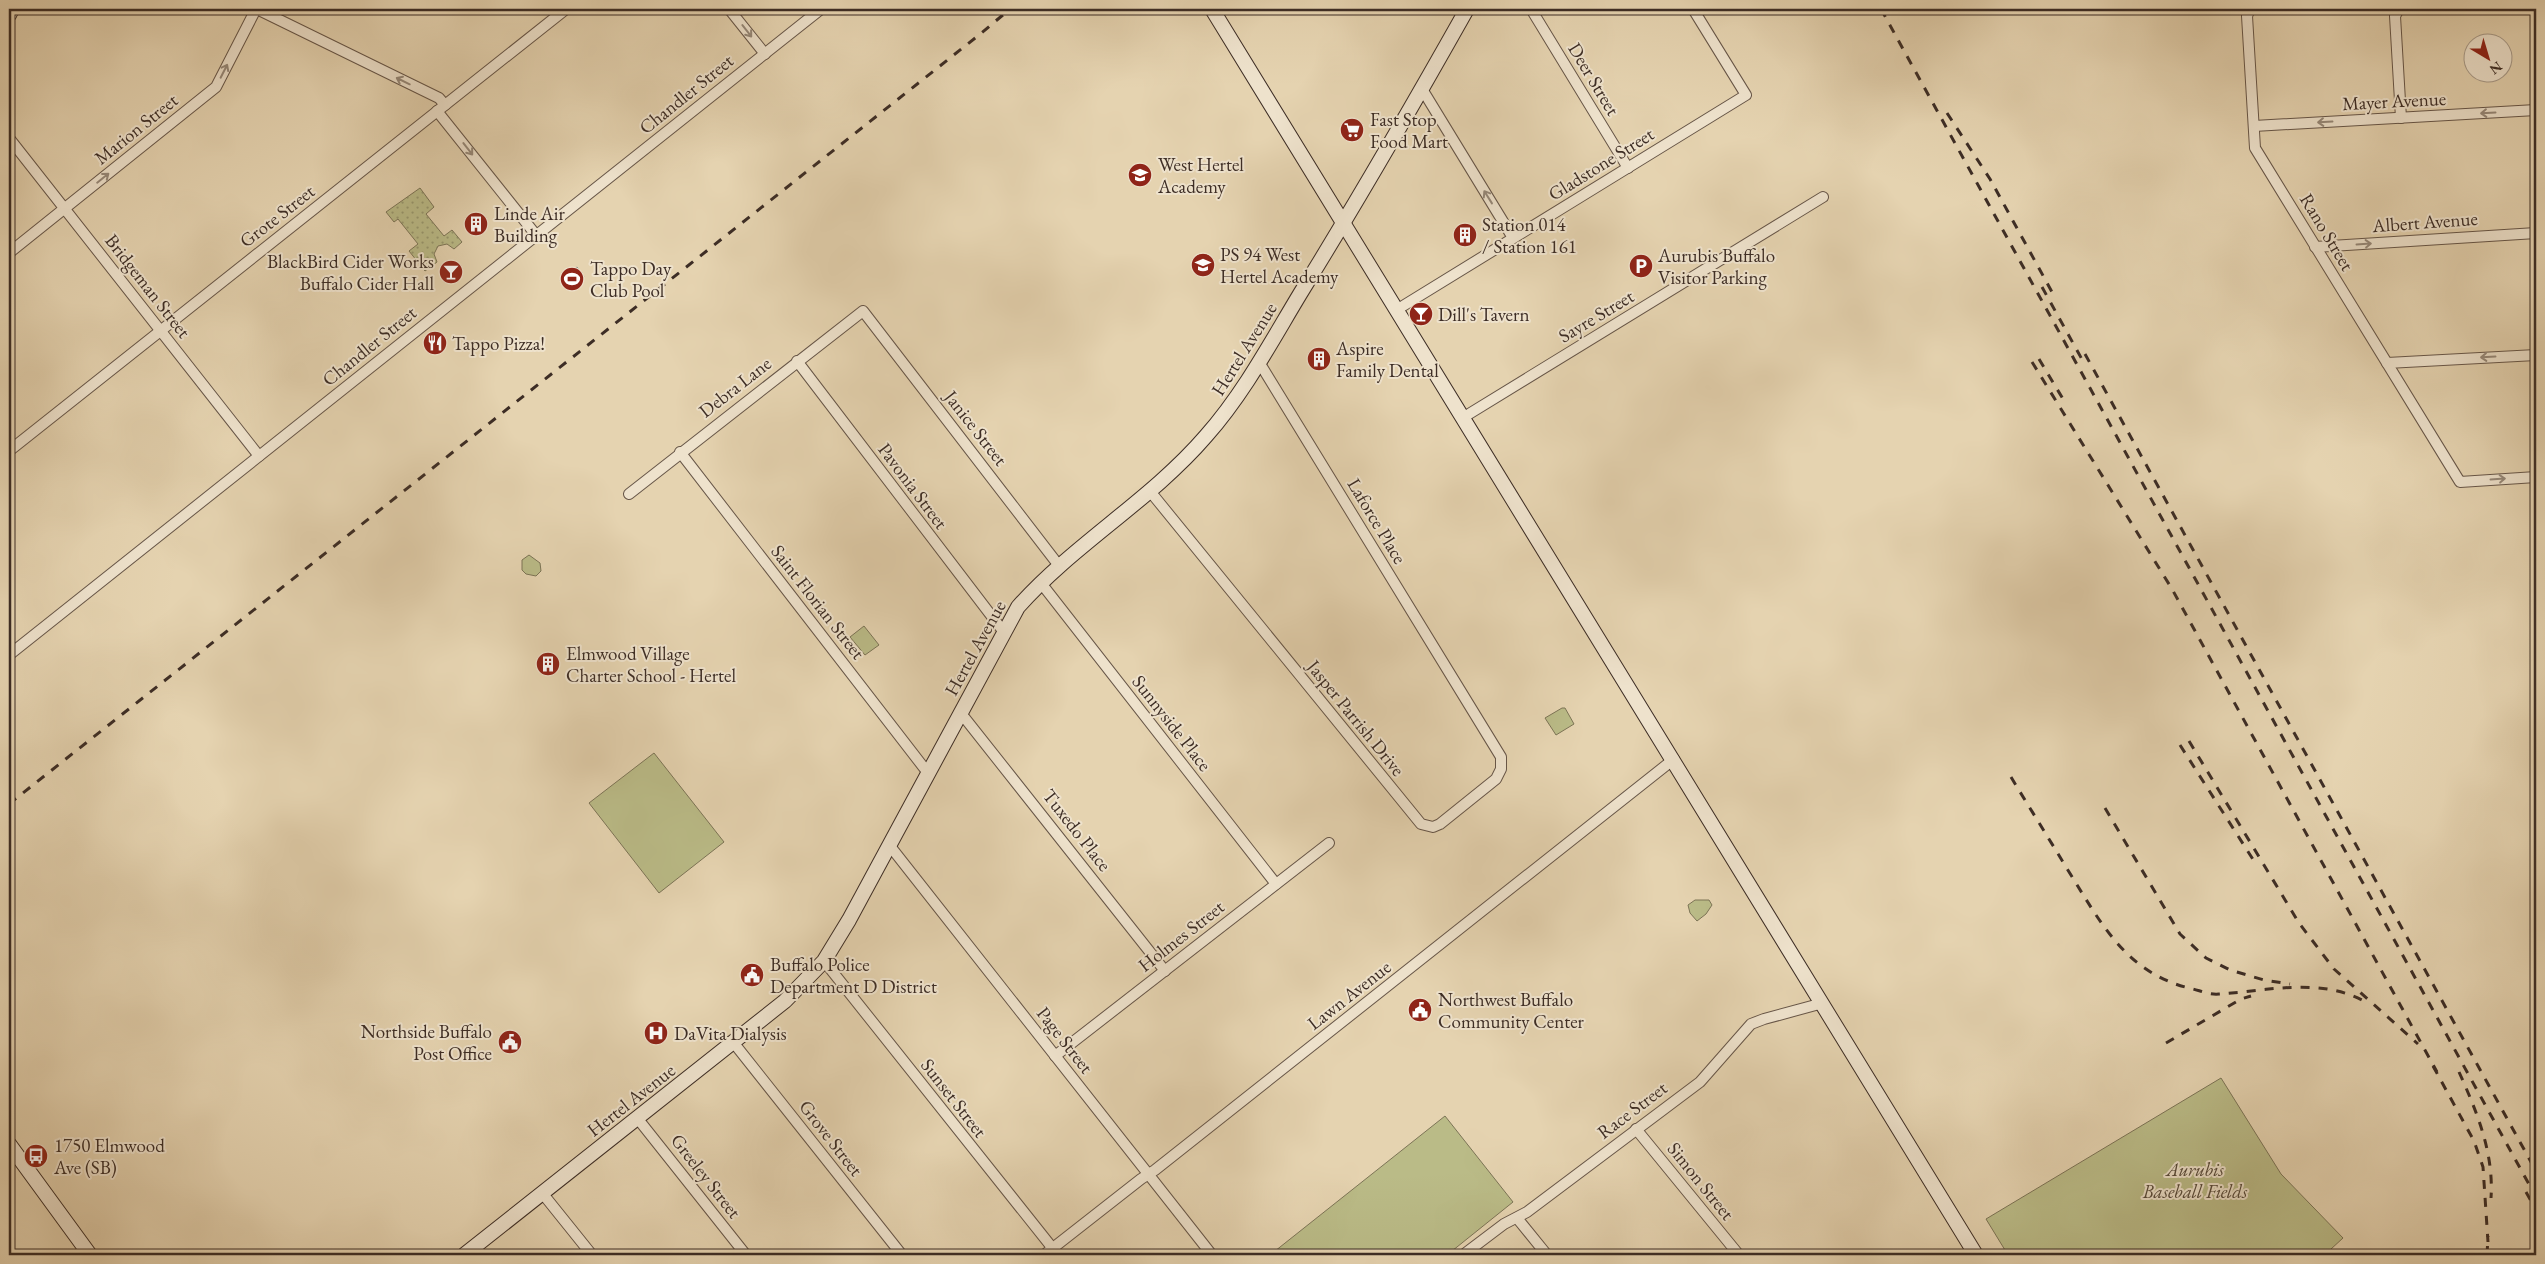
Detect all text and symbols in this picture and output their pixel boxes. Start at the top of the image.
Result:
one-way arrow [741,24,752,37]
north arrow [2462,32,2512,82]
street label: Deer Street [1562,38,1626,120]
street label: Chandler Street [634,48,738,140]
text: N [2485,58,2506,79]
one-way arrow [219,64,229,79]
one-way arrow [396,76,411,85]
street label: Mayer Avenue [2341,86,2447,116]
street label: Marion Street [89,88,183,170]
place label: Fast Stop Food Mart [1370,107,1448,154]
one-way arrow [2480,108,2496,117]
supermarket icon: Fast Stop Food Mart [1339,117,1365,143]
one-way arrow [2318,118,2334,127]
street label: Gladstone Street [1543,122,1659,206]
one-way arrow [462,143,473,156]
place label: West Hertel Academy [1157,152,1244,199]
school or university icon: West Hertel Academy [1127,162,1153,188]
one-way arrow [96,173,109,184]
street label: Grote Street [234,179,320,253]
street label: Rano Street [2294,189,2360,275]
one-way arrow [1482,190,1492,204]
place label: Linde Air Building [494,201,565,248]
street label: Albert Avenue [2370,206,2479,238]
building icon: Linde Air Building [463,211,489,237]
place label: Station 014 / Station 161 [1482,212,1577,259]
building icon: Station 014 / Station 161 [1452,222,1478,248]
street label: Bridgeman Street [100,229,196,343]
one-way arrow [2356,239,2372,248]
place label: PS 94 West Hertel Academy [1220,242,1339,289]
place label: Aurubis Buffalo Visitor Parking [1657,243,1775,290]
place label: BlackBird Cider Works Buffalo Cider Hall [267,249,434,296]
school or university icon: PS 94 West Hertel Academy [1190,252,1216,278]
parking icon: Aurubis Buffalo Visitor Parking [1628,253,1654,279]
place label: Tappo Day Club Pool [590,256,672,303]
bar icon: BlackBird Cider Works Buffalo Cider Hall [438,259,464,285]
sports icon: Tappo Day Club Pool [559,266,585,292]
street label: Sayre Street [1554,284,1638,348]
street label: Hertel Avenue [1205,298,1283,400]
street label: Chandler Street [317,300,421,392]
bar icon: Dill's Tavern [1408,301,1434,327]
place label: Dill's Tavern [1438,302,1529,327]
restaurant icon: Tappo Pizza! [422,330,448,356]
place label: Tappo Pizza! [452,331,545,356]
place label: Aspire Family Dental [1335,336,1439,383]
building icon: Aspire Family Dental [1306,346,1332,372]
street label: Debra Lane [694,351,776,423]
one-way arrow [2480,353,2496,362]
street label: Janice Street [938,384,1013,471]
street label: Pavonia Street [872,438,954,534]
street label: Laforce Place [1342,473,1412,569]
one-way arrow [2490,475,2506,484]
street label: Saint Florian Street [765,540,871,664]
street label: Hertel Avenue [939,596,1011,700]
place label: Elmwood Village Charter School - Hertel [566,641,736,688]
building icon: Elmwood Village Charter School - Hertel [535,651,561,677]
street label: Jasper Parrish Drive [1300,653,1411,781]
street label: Sunnyside Place [1127,670,1217,776]
street label: Tuxedo Place [1037,784,1117,876]
street label: Holmes Street [1133,894,1229,978]
place label: Buffalo Police Department D District [770,952,937,999]
street label: Lawn Avenue [1302,954,1396,1036]
public building icon: Buffalo Police Department D District [739,962,765,988]
place label: Northwest Buffalo Community Center [1438,987,1585,1034]
public building icon: Northwest Buffalo Community Center [1407,997,1433,1023]
street label: Page Street [1031,1001,1099,1079]
place label: Northside Buffalo Post Office [361,1019,492,1066]
hospital icon: DaVita Dialysis [643,1020,669,1046]
place label: DaVita Dialysis [674,1021,787,1046]
public building icon: Northside Buffalo Post Office [497,1029,523,1055]
street label: Sunset Street [915,1053,993,1143]
street label: Hertel Avenue [582,1058,680,1142]
street label: Race Street [1592,1075,1672,1144]
street label: Grove Street [793,1095,869,1181]
street label: Greeley Street [665,1129,747,1223]
place label: 1750 Elmwood Ave (SB) [53,1133,165,1180]
street label: Simon Street [1662,1137,1740,1225]
bus stop icon: 1750 Elmwood Ave (SB) [23,1143,49,1169]
park label: Aurubis Baseball Fields [2142,1157,2248,1204]

